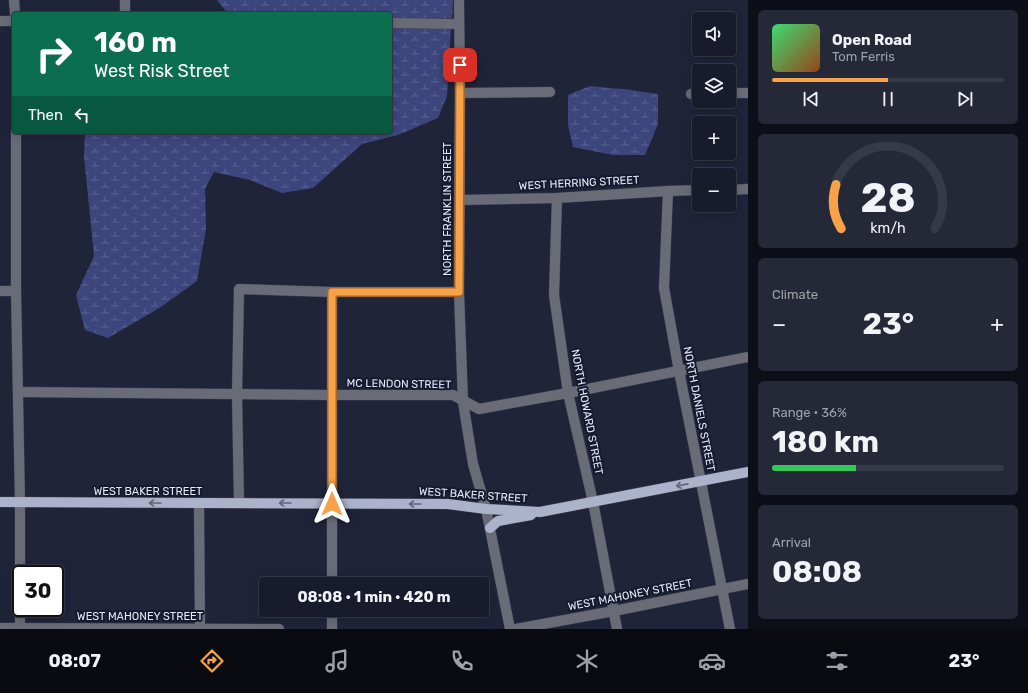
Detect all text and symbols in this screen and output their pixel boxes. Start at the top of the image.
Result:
map controls [692,12,736,212]
button: sound [692,12,736,56]
text: 160 m [94,26,177,59]
icon: right [28,28,80,80]
text: Open Road [832,31,912,49]
pin [443,48,477,82]
text: Tom Ferris [832,49,895,64]
icon: arrive [449,54,471,76]
text: West Risk Street [94,60,230,82]
button: layers [692,64,736,108]
icon: previous [800,88,822,110]
icon: pause [877,88,899,110]
icon: next [954,88,976,110]
icon: left [71,104,93,126]
text: Then [28,106,63,124]
button: + [692,116,736,160]
street label: NORTH FRANKLIN STREET [441,141,454,276]
button: − [692,168,736,212]
text: 28 [860,172,916,221]
street label: WEST HERRING STREET [518,173,640,193]
text: km/h [870,219,906,236]
text: Climate [772,287,818,302]
text: 23° [862,306,914,342]
text: − [772,311,786,338]
text: + [990,311,1004,338]
street label: NORTH DANIELS STREET [681,345,718,473]
street label: NORTH HOWARD STREET [568,348,606,477]
street label: MC LENDON STREET [347,377,452,391]
text: Range · 36% [772,405,847,420]
text: 180 km [772,424,879,460]
one-way arrow [676,481,689,489]
position arrow [311,483,353,525]
street label: WEST BAKER STREET [94,485,203,498]
street label: WEST BAKER STREET [418,485,528,505]
one-way arrow [149,499,162,507]
one-way arrow [279,499,292,507]
one-way arrow [409,500,422,508]
text: Arrival [772,535,811,550]
text: 08:08 [772,554,862,590]
speed limit sign: 30 [12,565,64,617]
street label: WEST MAHONEY STREET [567,576,694,613]
text: 08:08 · 1 min · 420 m [297,588,451,606]
street label: WEST MAHONEY STREET [77,610,204,623]
icon: directions [198,647,226,675]
icon: music [323,647,351,675]
icon: phone [448,647,476,675]
icon: climate [573,647,601,675]
icon: car [698,647,726,675]
icon: filters [823,647,851,675]
text: 08:07 [49,650,101,672]
text: 23° [948,650,979,672]

